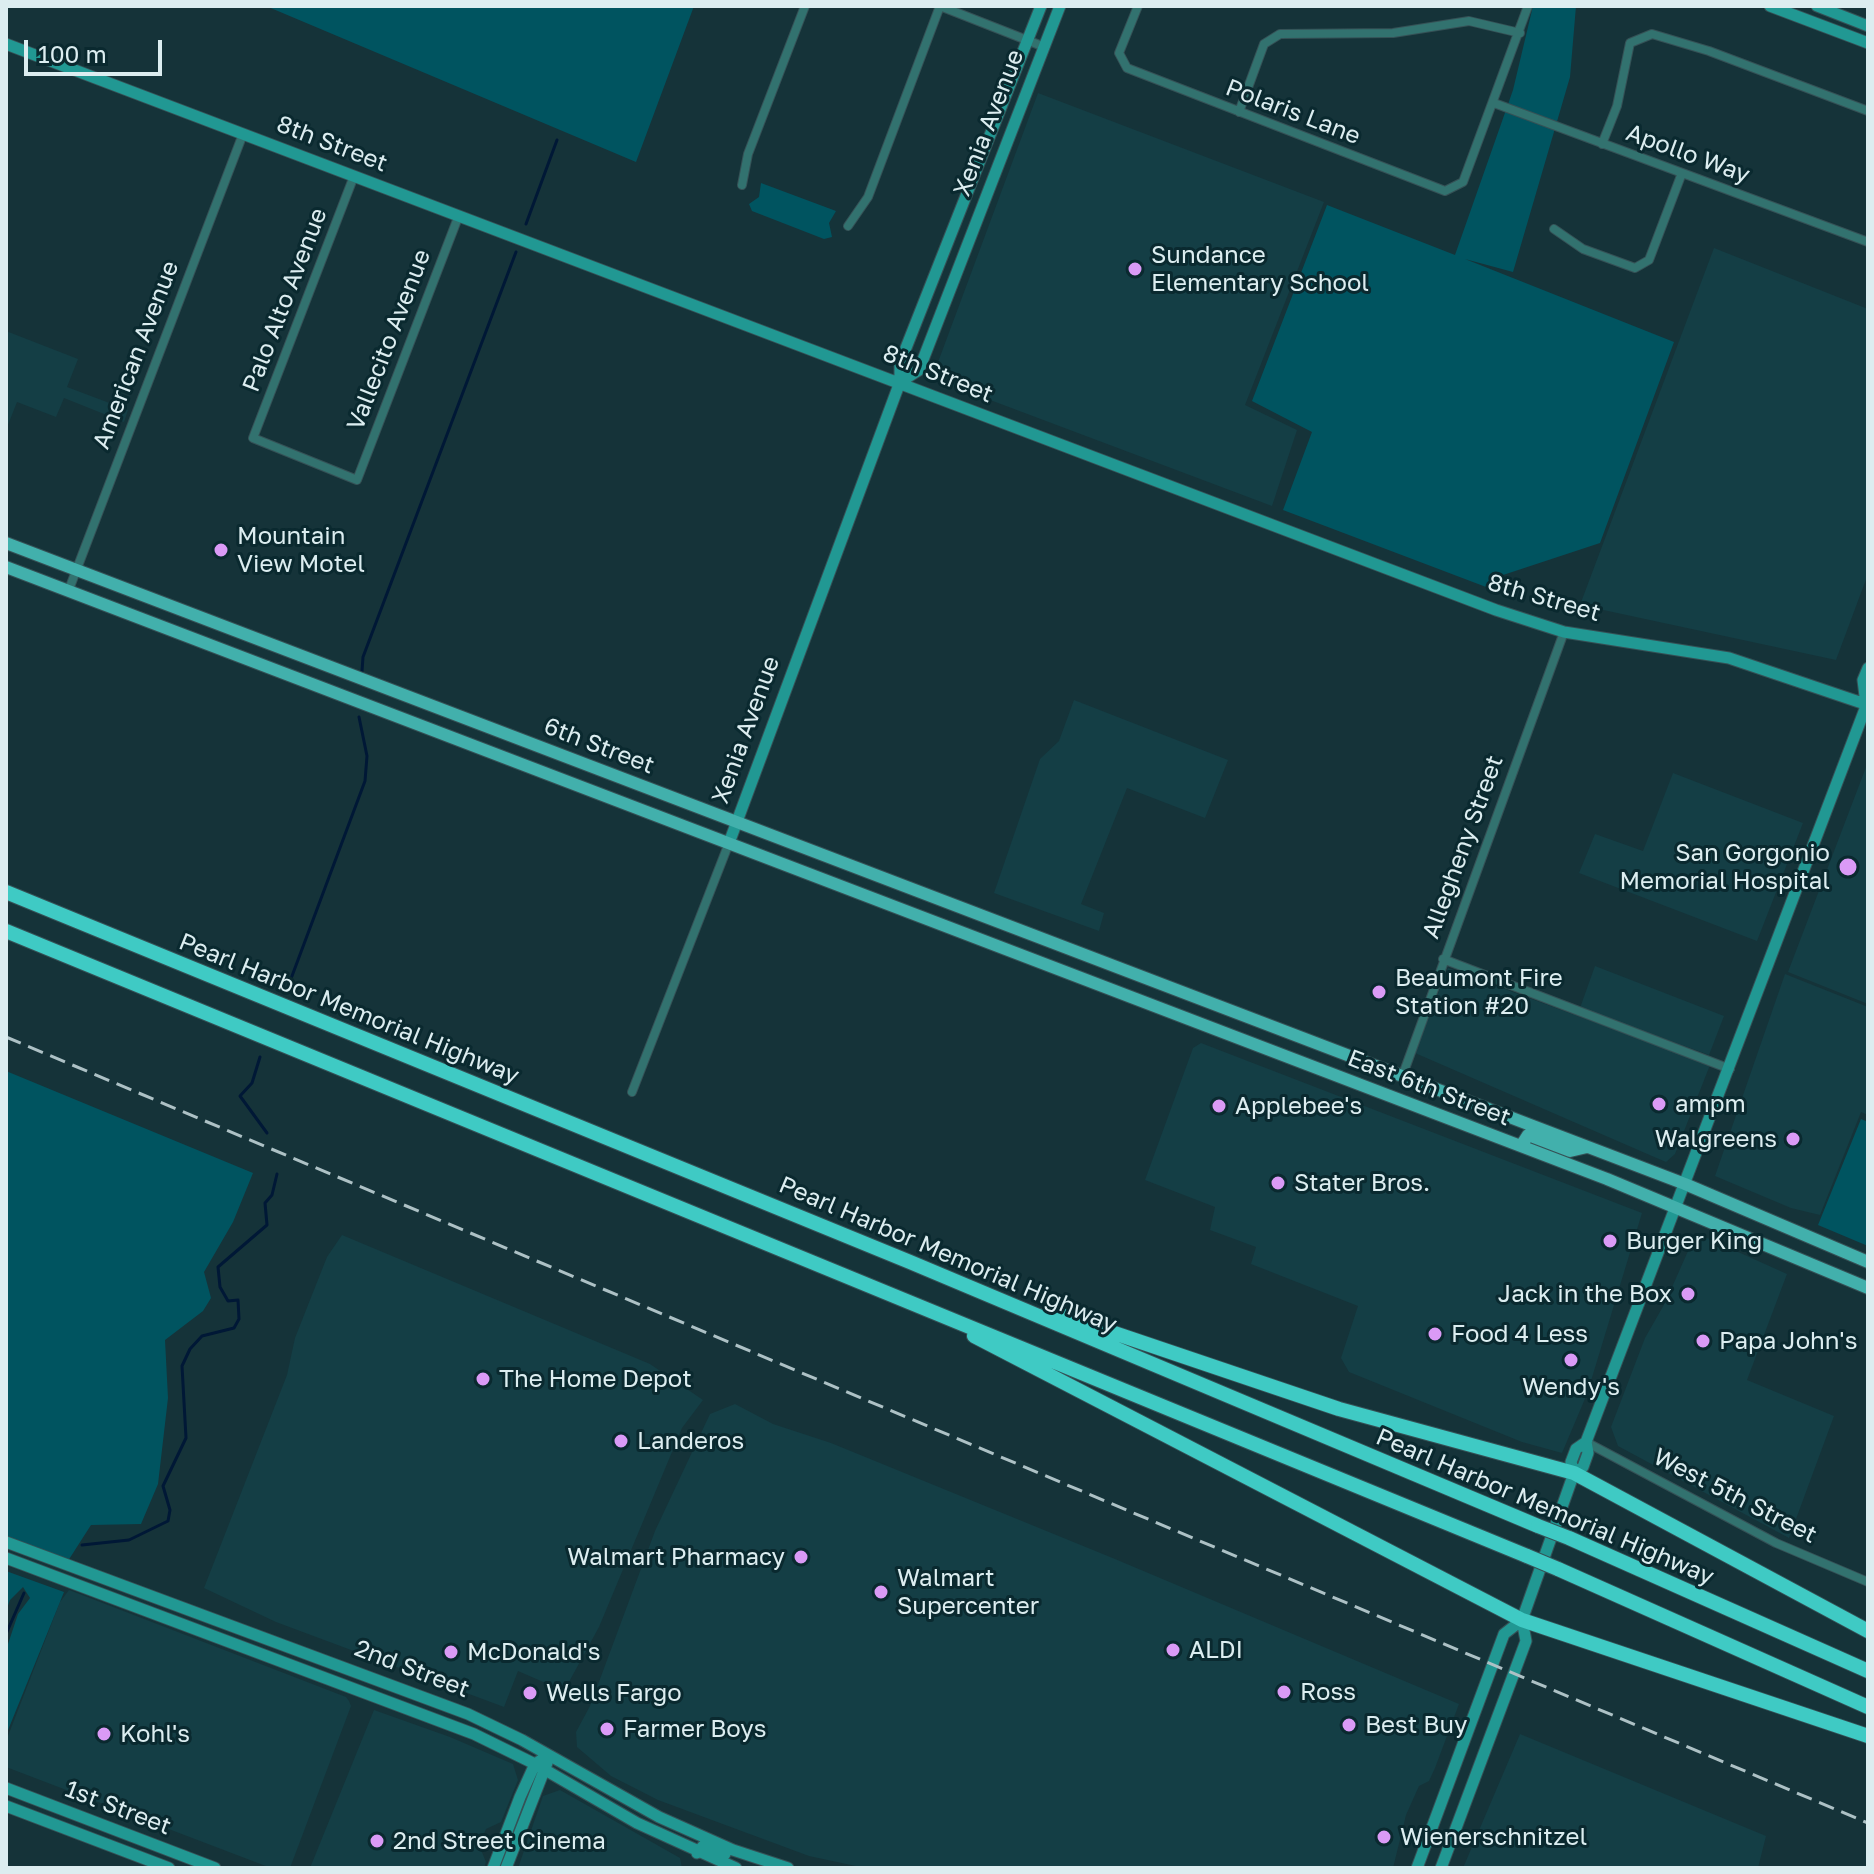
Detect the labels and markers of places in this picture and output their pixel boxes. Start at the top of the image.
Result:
place label: Sundance Elementary School [1151,241,1369,297]
marker: Sundance Elementary School [1126,260,1144,278]
place label: Mountain View Motel [237,522,365,578]
marker: Mountain View Motel [212,541,230,559]
place label: San Gorgonio Memorial Hospital [1619,839,1830,895]
marker: San Gorgonio Memorial Hospital [1837,856,1859,878]
place label: Beaumont Fire Station #20 [1395,964,1563,1020]
marker: Beaumont Fire Station #20 [1370,983,1388,1001]
place label: ampm [1675,1090,1746,1118]
place label: Applebee's [1235,1092,1362,1120]
marker: ampm [1650,1095,1668,1113]
marker: Applebee's [1210,1097,1228,1115]
place label: Walgreens [1655,1125,1777,1153]
marker: Walgreens [1784,1130,1802,1148]
place label: Stater Bros. [1294,1169,1430,1197]
marker: Stater Bros. [1269,1174,1287,1192]
place label: Burger King [1626,1227,1762,1255]
marker: Burger King [1601,1232,1619,1250]
place label: Jack in the Box [1498,1280,1672,1308]
marker: Jack in the Box [1679,1285,1697,1303]
place label: Food 4 Less [1451,1320,1588,1348]
marker: Food 4 Less [1426,1325,1444,1343]
place label: Papa John's [1719,1327,1857,1355]
marker: Papa John's [1694,1332,1712,1350]
marker: Wendy's [1562,1351,1580,1369]
place label: The Home Depot [499,1365,692,1393]
marker: The Home Depot [474,1370,492,1388]
place label: Wendy's [1522,1373,1620,1401]
place label: Landeros [637,1427,744,1455]
marker: Landeros [612,1432,630,1450]
place label: Walmart Pharmacy [567,1543,785,1571]
marker: Walmart Pharmacy [792,1548,810,1566]
place label: Walmart Supercenter [897,1564,1039,1620]
marker: Walmart Supercenter [872,1583,890,1601]
place label: ALDI [1189,1636,1243,1664]
place label: McDonald's [467,1638,600,1666]
marker: ALDI [1164,1641,1182,1659]
marker: McDonald's [442,1643,460,1661]
place label: Ross [1300,1678,1356,1706]
place label: Wells Fargo [546,1679,682,1707]
marker: Ross [1275,1683,1293,1701]
marker: Wells Fargo [521,1684,539,1702]
place label: Best Buy [1365,1711,1467,1739]
place label: Farmer Boys [623,1715,766,1743]
marker: Best Buy [1340,1716,1358,1734]
place label: Kohl's [120,1720,190,1748]
marker: Farmer Boys [598,1720,616,1738]
marker: Kohl's [95,1725,113,1743]
place label: Wienerschnitzel [1400,1823,1587,1851]
place label: 2nd Street Cinema [393,1827,606,1855]
marker: Wienerschnitzel [1375,1828,1393,1846]
marker: 2nd Street Cinema [368,1832,386,1850]

